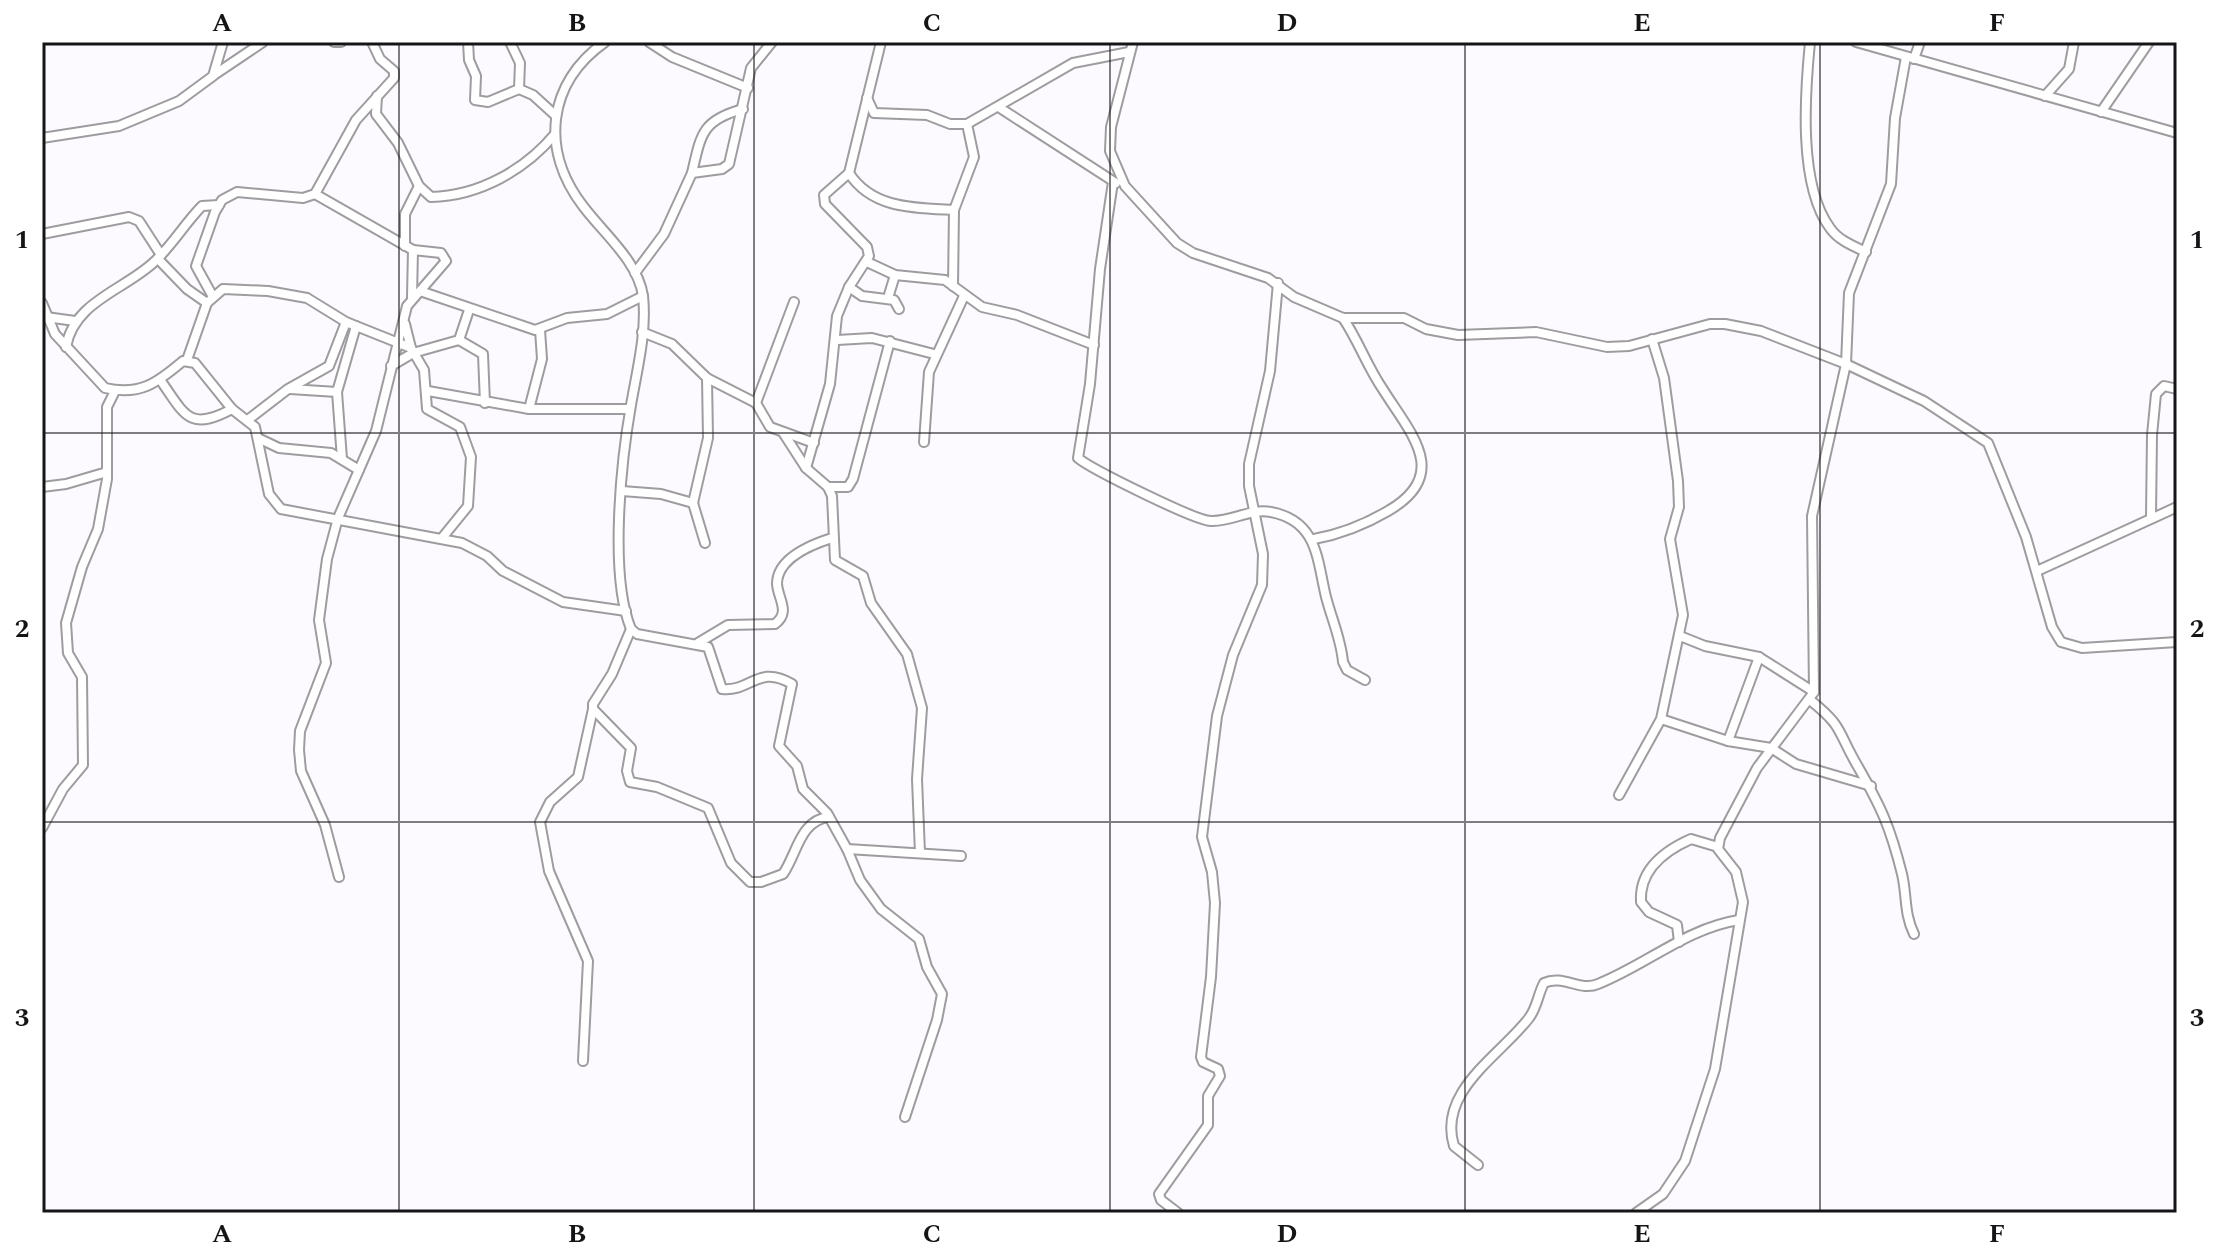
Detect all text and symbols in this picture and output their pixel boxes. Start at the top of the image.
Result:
text: A [212,3,232,43]
text: B [568,3,586,43]
text: C [923,3,941,43]
text: D [1277,3,1297,43]
text: E [1633,3,1651,43]
text: F [1989,3,2005,43]
text: 1 [15,220,29,260]
text: 1 [2190,220,2204,260]
text: 2 [15,609,29,649]
text: 2 [2190,609,2204,649]
text: 3 [15,998,29,1038]
text: 3 [2190,998,2204,1038]
text: A [212,1214,232,1254]
text: B [568,1214,586,1254]
text: C [923,1214,941,1254]
text: D [1277,1214,1297,1254]
text: E [1633,1214,1651,1254]
text: F [1989,1214,2005,1254]

